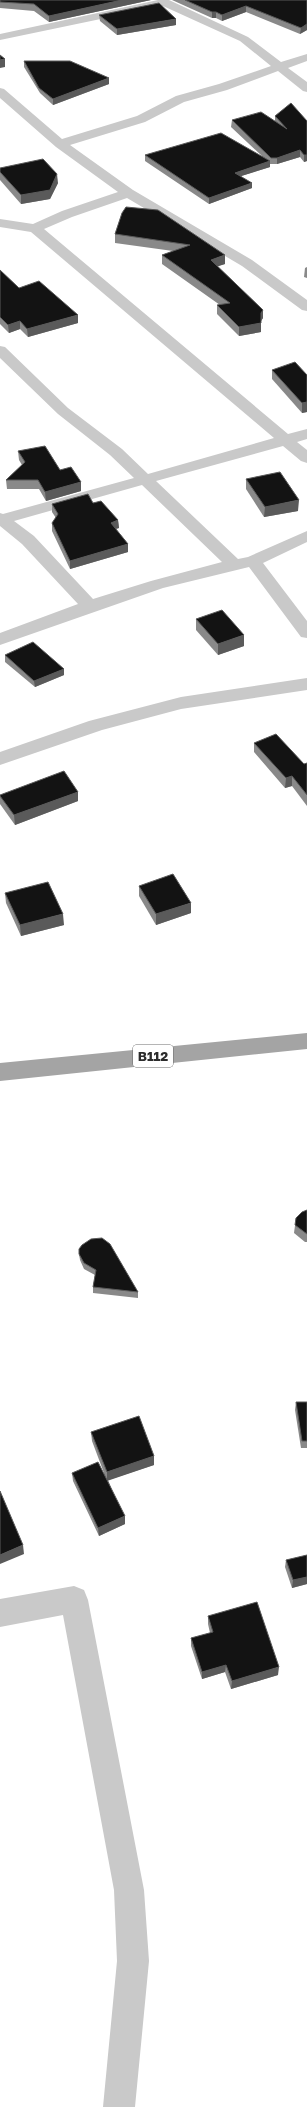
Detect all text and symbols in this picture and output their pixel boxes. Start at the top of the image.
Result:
road number: B112 [133,1045,173,1067]

